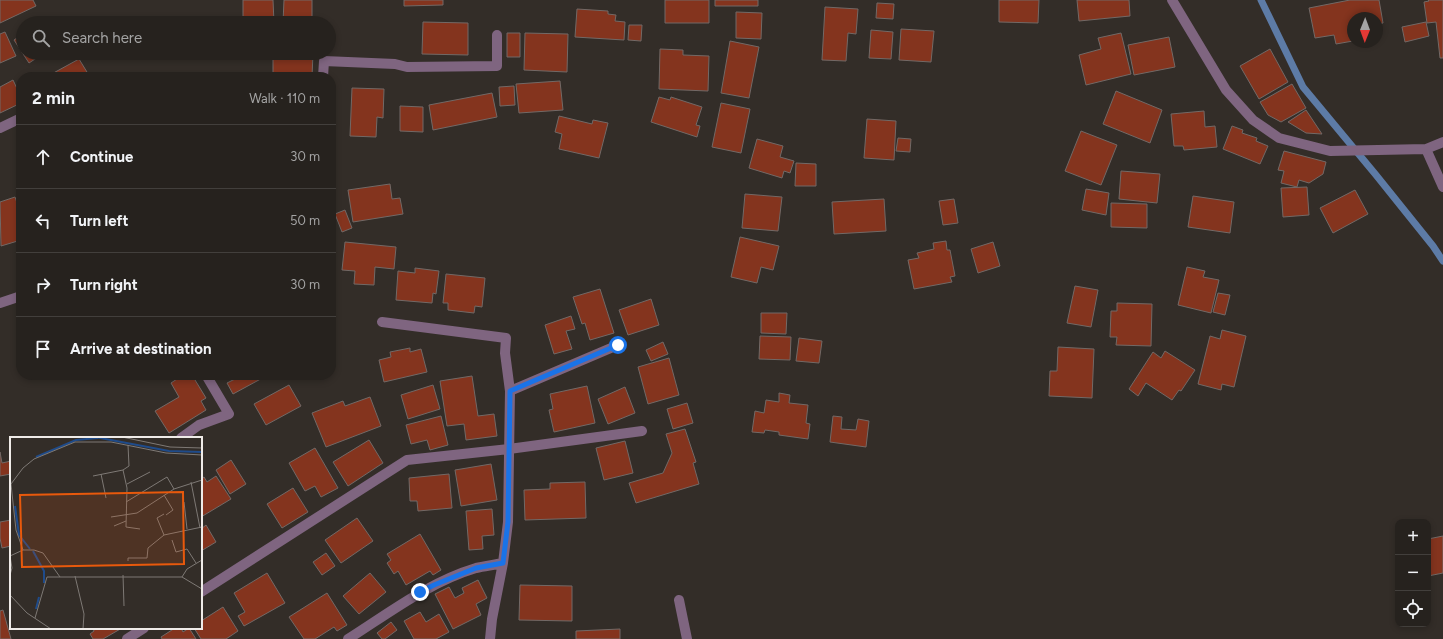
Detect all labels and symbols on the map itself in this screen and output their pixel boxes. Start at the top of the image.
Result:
north arrow [1347,12,1383,48]
route start [609,336,627,354]
inset map [10,437,202,629]
route end [411,583,429,601]

